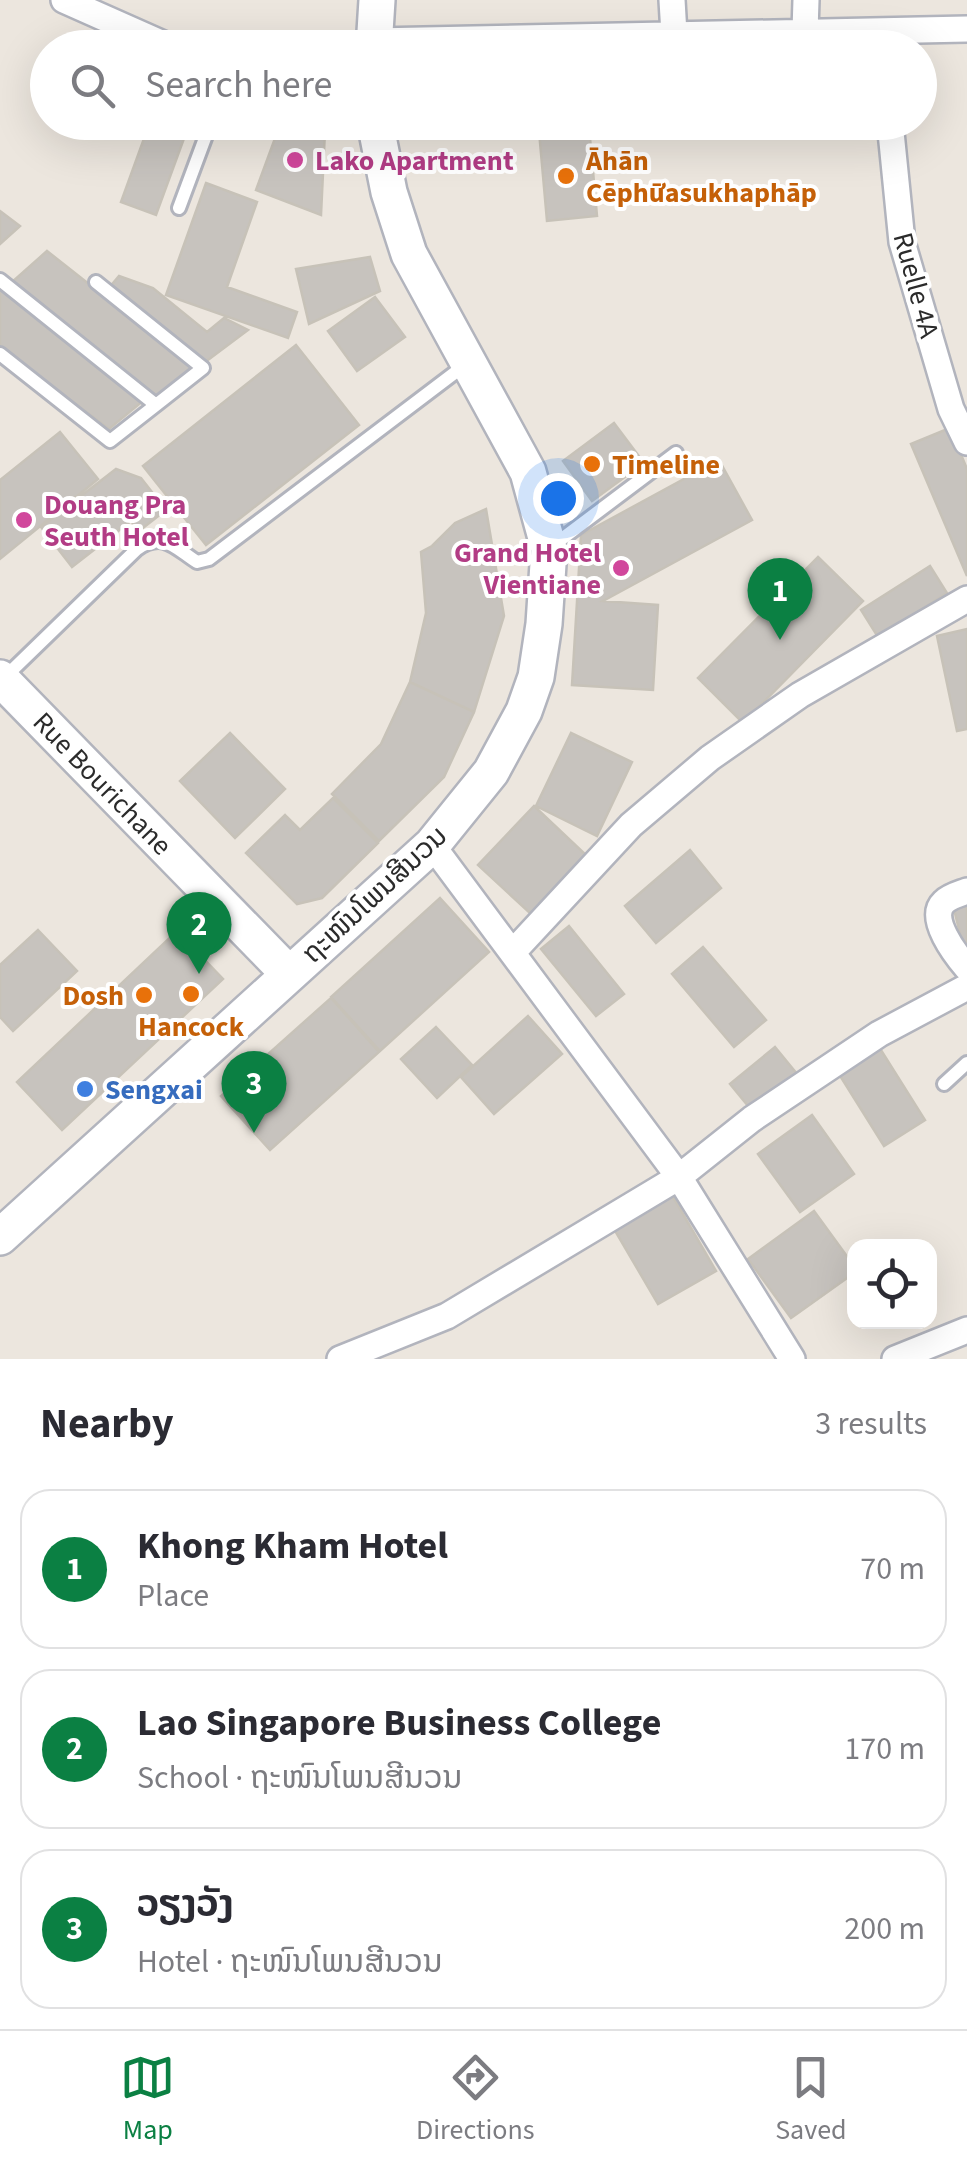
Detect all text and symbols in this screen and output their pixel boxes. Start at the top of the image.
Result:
search box [30,30,937,140]
icon: search [65,58,120,113]
text: Search here [145,58,332,112]
place label: Lako Apartment [315,141,514,181]
place label: Āhān Cēphư̄asukhaphāp [585,141,817,213]
marker: Lako Apartment [284,149,306,171]
marker: Āhān Cēphư̄asukhaphāp [555,165,577,187]
street label: Ruelle 4A [883,228,950,343]
place label: Timeline [612,445,720,485]
marker: Timeline [581,453,603,475]
your location [533,473,584,524]
place label: Douang Pra Seuth Hotel [44,485,189,557]
marker: Douang Pra Seuth Hotel [13,509,35,531]
place label: Grand Hotel Vientiane [454,533,601,605]
marker: Grand Hotel Vientiane [610,557,632,579]
pin: 1 [748,558,812,640]
street label: Rue Bourichane [23,703,181,864]
street label: ຖະໜົນໂພນສີນວນ [293,817,456,973]
pin: 2 [166,892,232,974]
place label: Dosh [62,976,124,1016]
marker: Hancock [180,983,202,1005]
marker: Dosh [133,984,155,1006]
place label: Hancock [138,1007,245,1047]
pin: 3 [222,1050,286,1133]
place label: Sengxai [105,1070,203,1110]
marker: Sengxai [74,1078,96,1100]
map controls [847,1239,937,1329]
button: locate [847,1239,937,1329]
text: Nearby [40,1394,174,1454]
text: 3 results [815,1401,927,1447]
text: Khong Kham Hotel [137,1519,448,1573]
text: 1 [66,1546,83,1592]
text: 70 m [860,1546,925,1592]
text: Place [137,1573,209,1619]
text: Lao Singapore Business College [137,1696,661,1750]
text: 2 [66,1726,83,1772]
text: 170 m [844,1726,925,1772]
text: School · ຖະໜົນໂພນສີນວນ [137,1755,462,1801]
text: ວຽງວັງ [137,1877,234,1931]
text: 3 [66,1906,83,1952]
text: 200 m [844,1906,925,1952]
text: Hotel · ຖະໜົນໂພນສີນວນ [137,1939,443,1985]
tab: Map [120,2050,175,2150]
tab: Directions [416,2050,535,2150]
tab: Saved [775,2050,847,2150]

